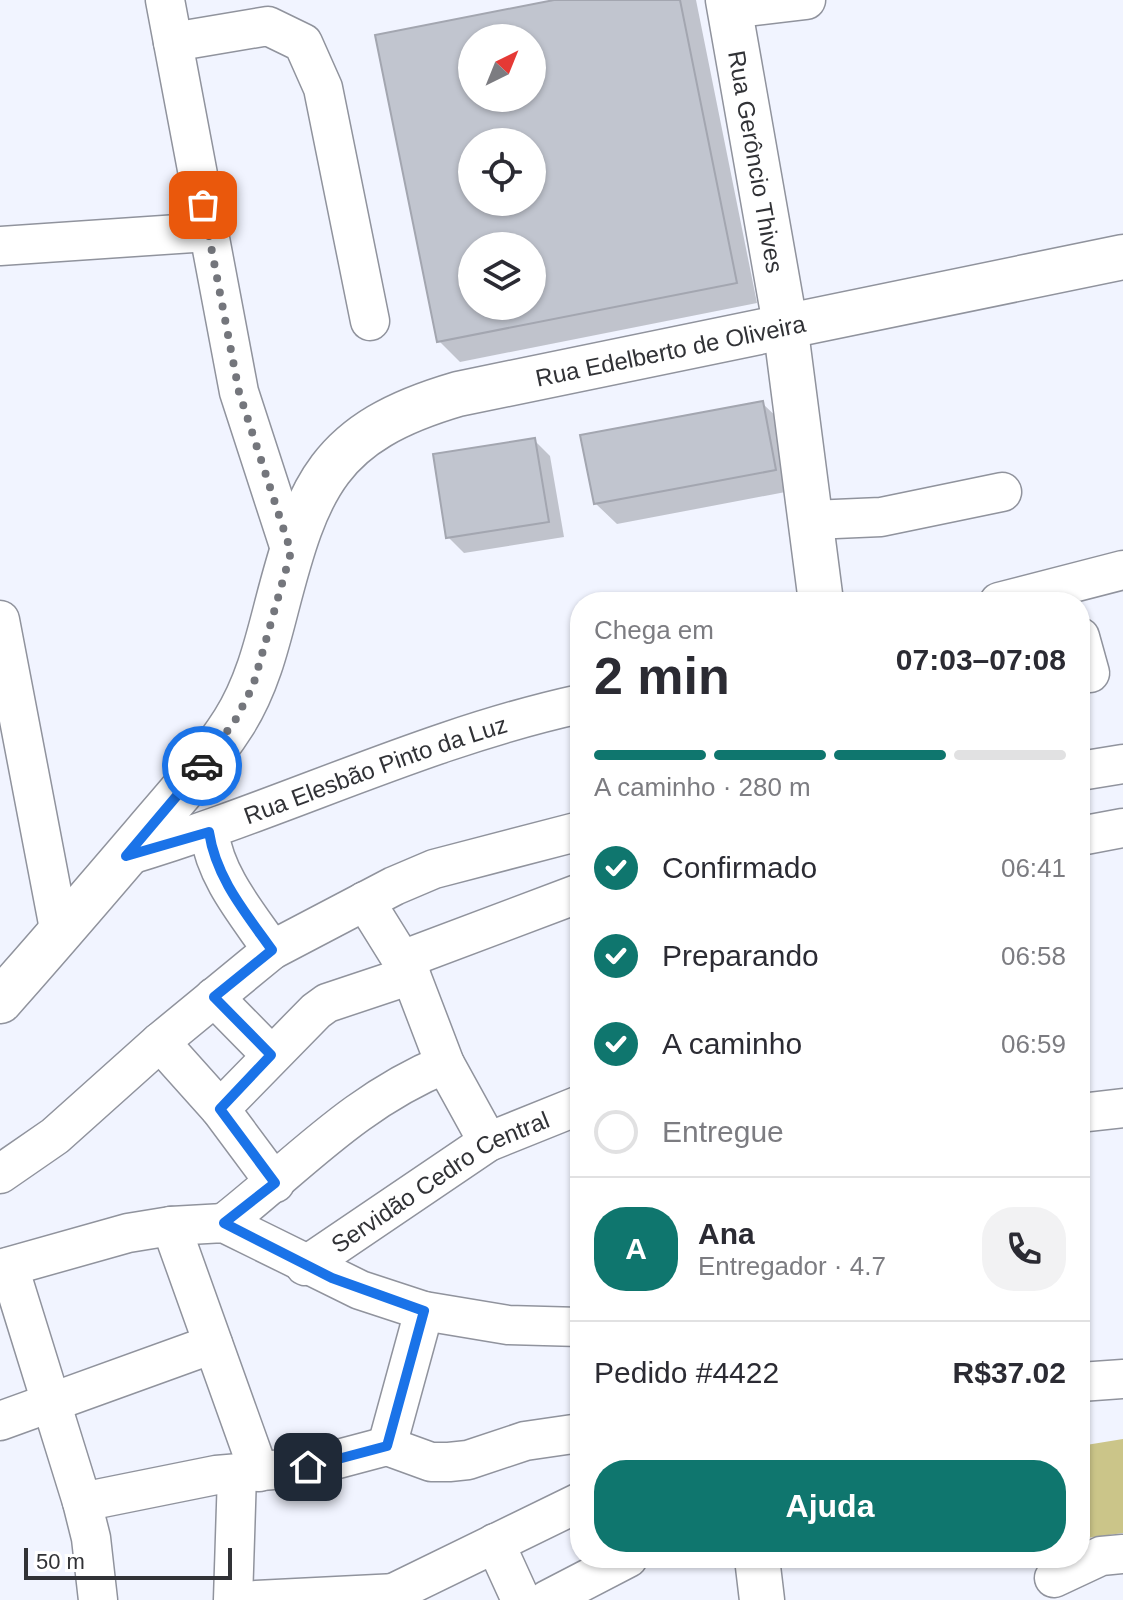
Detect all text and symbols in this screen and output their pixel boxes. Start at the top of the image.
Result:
north arrow [458,24,546,112]
map controls [458,24,546,320]
street label: Rua Gerôncio Thives [724,48,789,275]
button: locate [458,128,546,216]
pin [169,171,237,239]
icon: bag [181,183,225,227]
button: layers [458,232,546,320]
street label: Rua Edelberto de Oliveira [533,309,808,391]
text: Chega em [594,615,714,645]
text: 07:03–07:08 [896,643,1066,676]
text: 2 min [594,647,730,705]
street label: Rua Elesbão Pinto da Luz [240,710,510,829]
courier [162,726,242,806]
icon: car [180,744,224,788]
text: A caminho · 280 m [594,772,811,802]
icon: check [594,846,638,890]
text: Confirmado [662,851,817,884]
text: 06:41 [1001,853,1066,883]
icon: check [594,934,638,978]
text: Preparando [662,939,819,972]
text: 06:58 [1001,941,1066,971]
icon: check [594,1022,638,1066]
text: A caminho [662,1027,802,1060]
text: 06:59 [1001,1029,1066,1059]
street label: Servidão Cedro Central [326,1105,553,1258]
text: Entregue [662,1115,784,1148]
button: phone [982,1207,1066,1291]
text: Ana [698,1217,755,1250]
text: A [625,1232,647,1265]
text: Entregador · 4.7 [698,1251,886,1281]
text: Pedido #4422 [594,1356,779,1389]
text: R$37.02 [953,1356,1066,1389]
pin [274,1433,342,1501]
icon: home [286,1445,330,1489]
button: Ajuda [594,1460,1066,1552]
scale bar [24,1544,232,1580]
text: 50 m [36,1549,85,1574]

